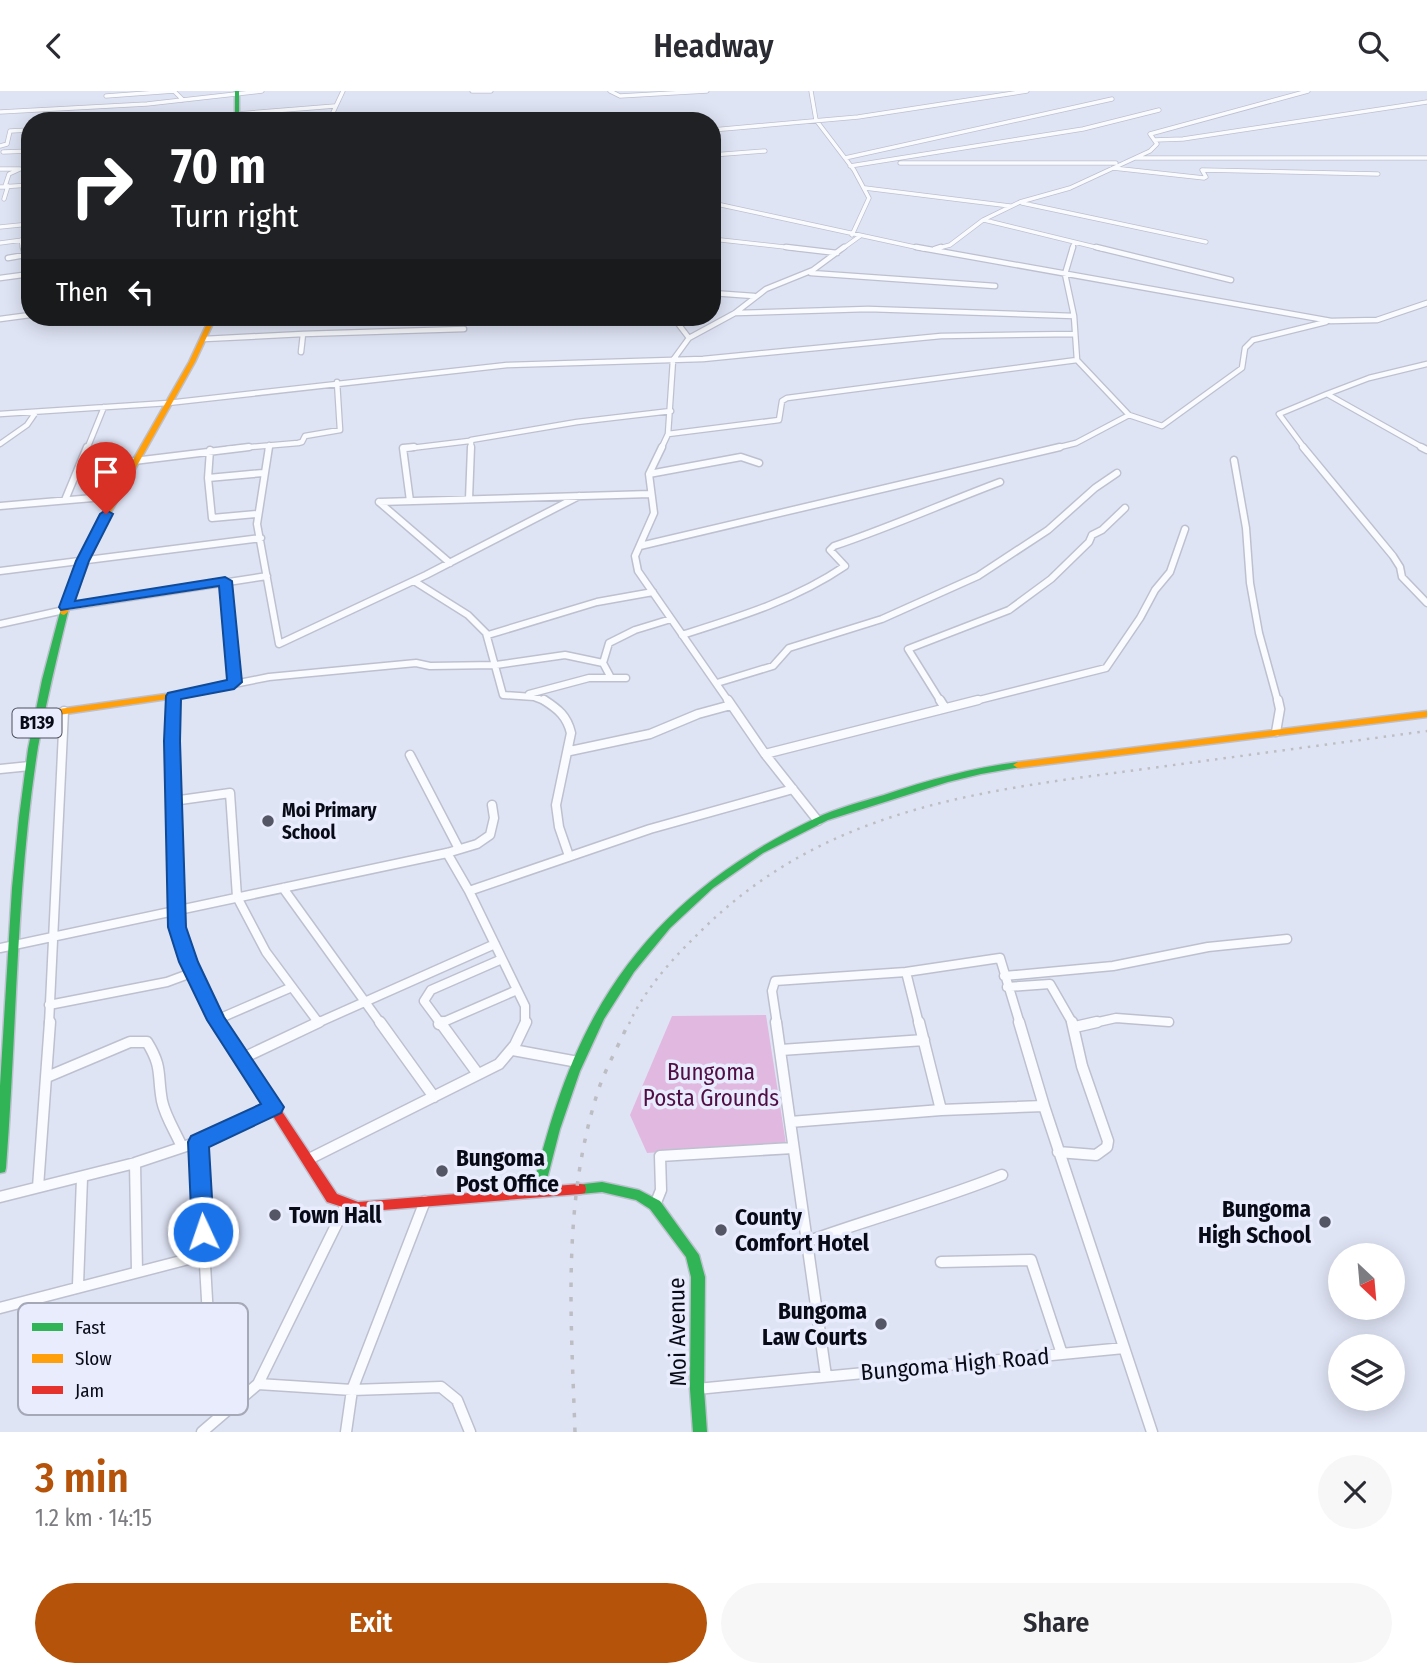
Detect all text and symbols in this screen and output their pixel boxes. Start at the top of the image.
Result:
icon: back [35,27,73,65]
text: Headway [653,27,774,65]
icon: search [1354,27,1392,65]
text: 70 m [171,137,266,196]
icon: right [56,140,147,231]
text: Turn right [171,197,298,235]
icon: left [122,273,160,311]
text: Then [56,277,108,308]
pin [76,442,136,514]
icon: arrive [87,453,125,491]
road number: B139 [12,709,61,737]
place label: Moi Primary School [282,799,377,844]
marker: Moi Primary School [260,813,276,829]
park label: Bungoma Posta Grounds [643,1058,779,1112]
place label: Bungoma Post Office [456,1144,559,1198]
marker: Bungoma Post Office [434,1163,450,1179]
position arrow [166,1195,240,1269]
place label: Bungoma High School [1198,1195,1312,1249]
place label: Town Hall [289,1201,382,1229]
place label: County Comfort Hotel [735,1203,870,1257]
marker: Town Hall [267,1207,283,1223]
marker: Bungoma High School [1317,1214,1333,1230]
marker: County Comfort Hotel [713,1222,729,1238]
north arrow [1328,1243,1405,1319]
map controls [1328,1243,1405,1411]
street label: Moi Avenue [662,1277,692,1387]
place label: Bungoma Law Courts [762,1297,867,1351]
legend [18,1303,248,1415]
text: Fast [75,1316,106,1339]
marker: Bungoma Law Courts [873,1316,889,1332]
button: layers [1328,1334,1405,1411]
street label: Bungoma High Road [859,1342,1051,1386]
text: Slow [75,1347,112,1370]
text: Jam [75,1379,104,1402]
text: 3 min [35,1453,129,1503]
button: close [1318,1455,1392,1529]
text: 1.2 km · 14:15 [35,1504,152,1532]
button: Exit [35,1583,707,1663]
button: Share [721,1583,1392,1663]

